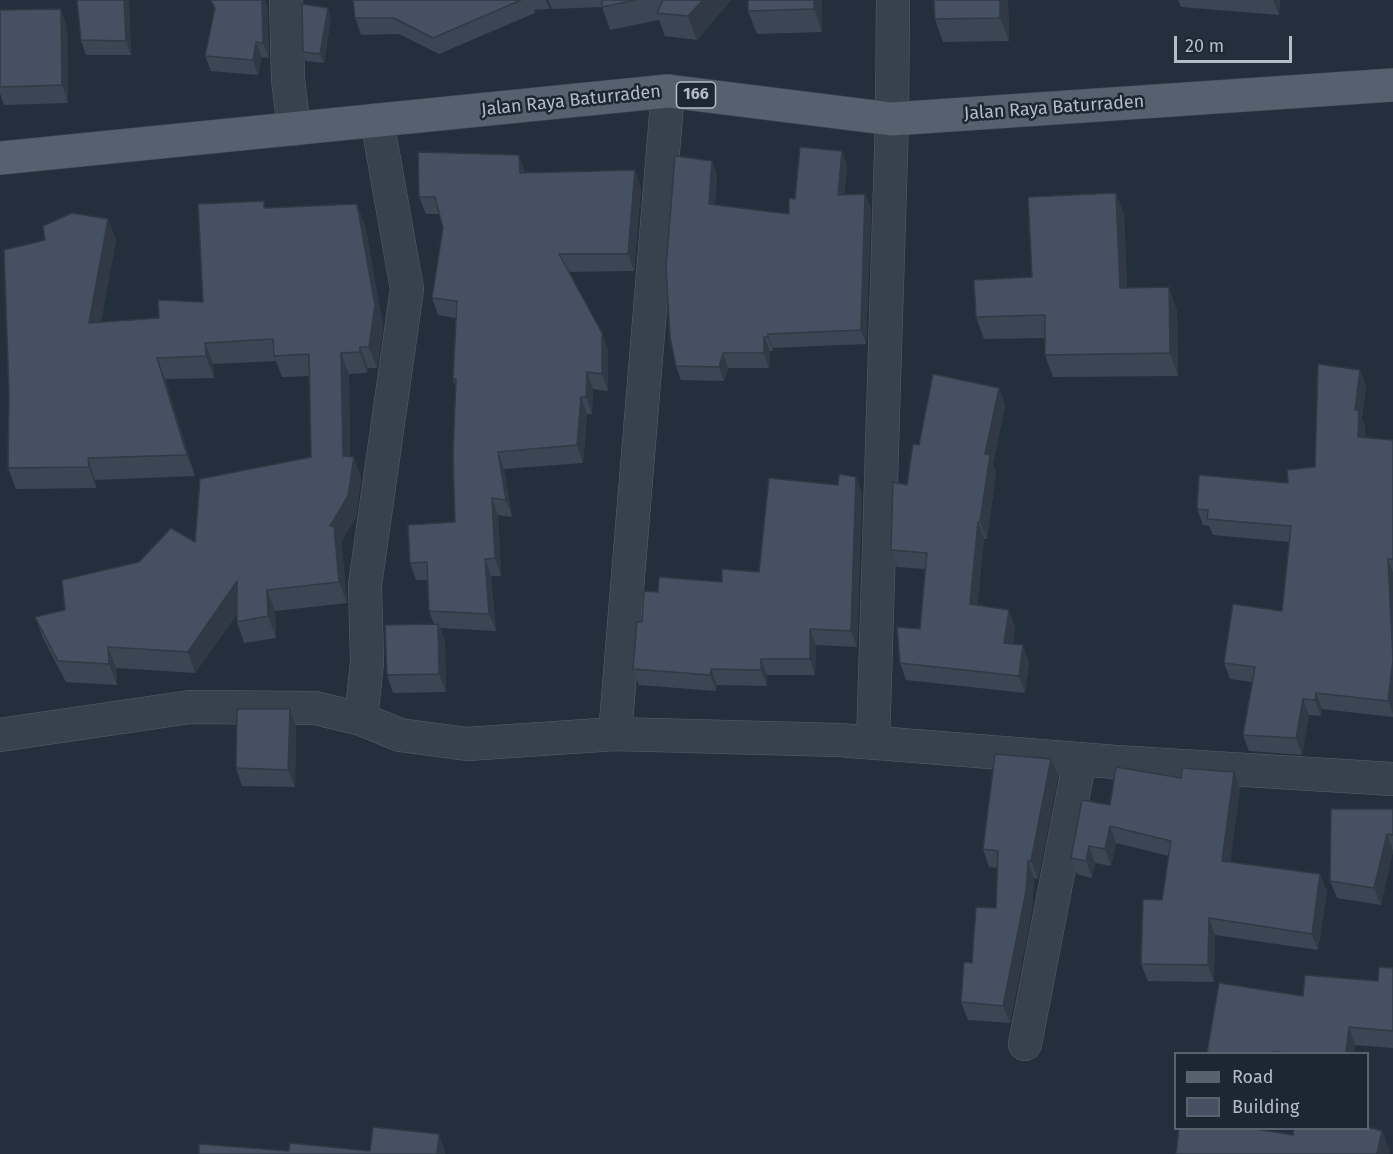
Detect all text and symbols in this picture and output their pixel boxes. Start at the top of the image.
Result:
scale bar [1177,24,1296,62]
text: 20 m [1185,35,1224,57]
street label: Jalan Raya Baturraden [480,81,662,121]
road number: 166 [676,82,716,108]
street label: Jalan Raya Baturraden [963,91,1145,125]
legend [1174,1052,1369,1130]
text: Road [1232,1066,1274,1088]
text: Building [1232,1096,1299,1118]

